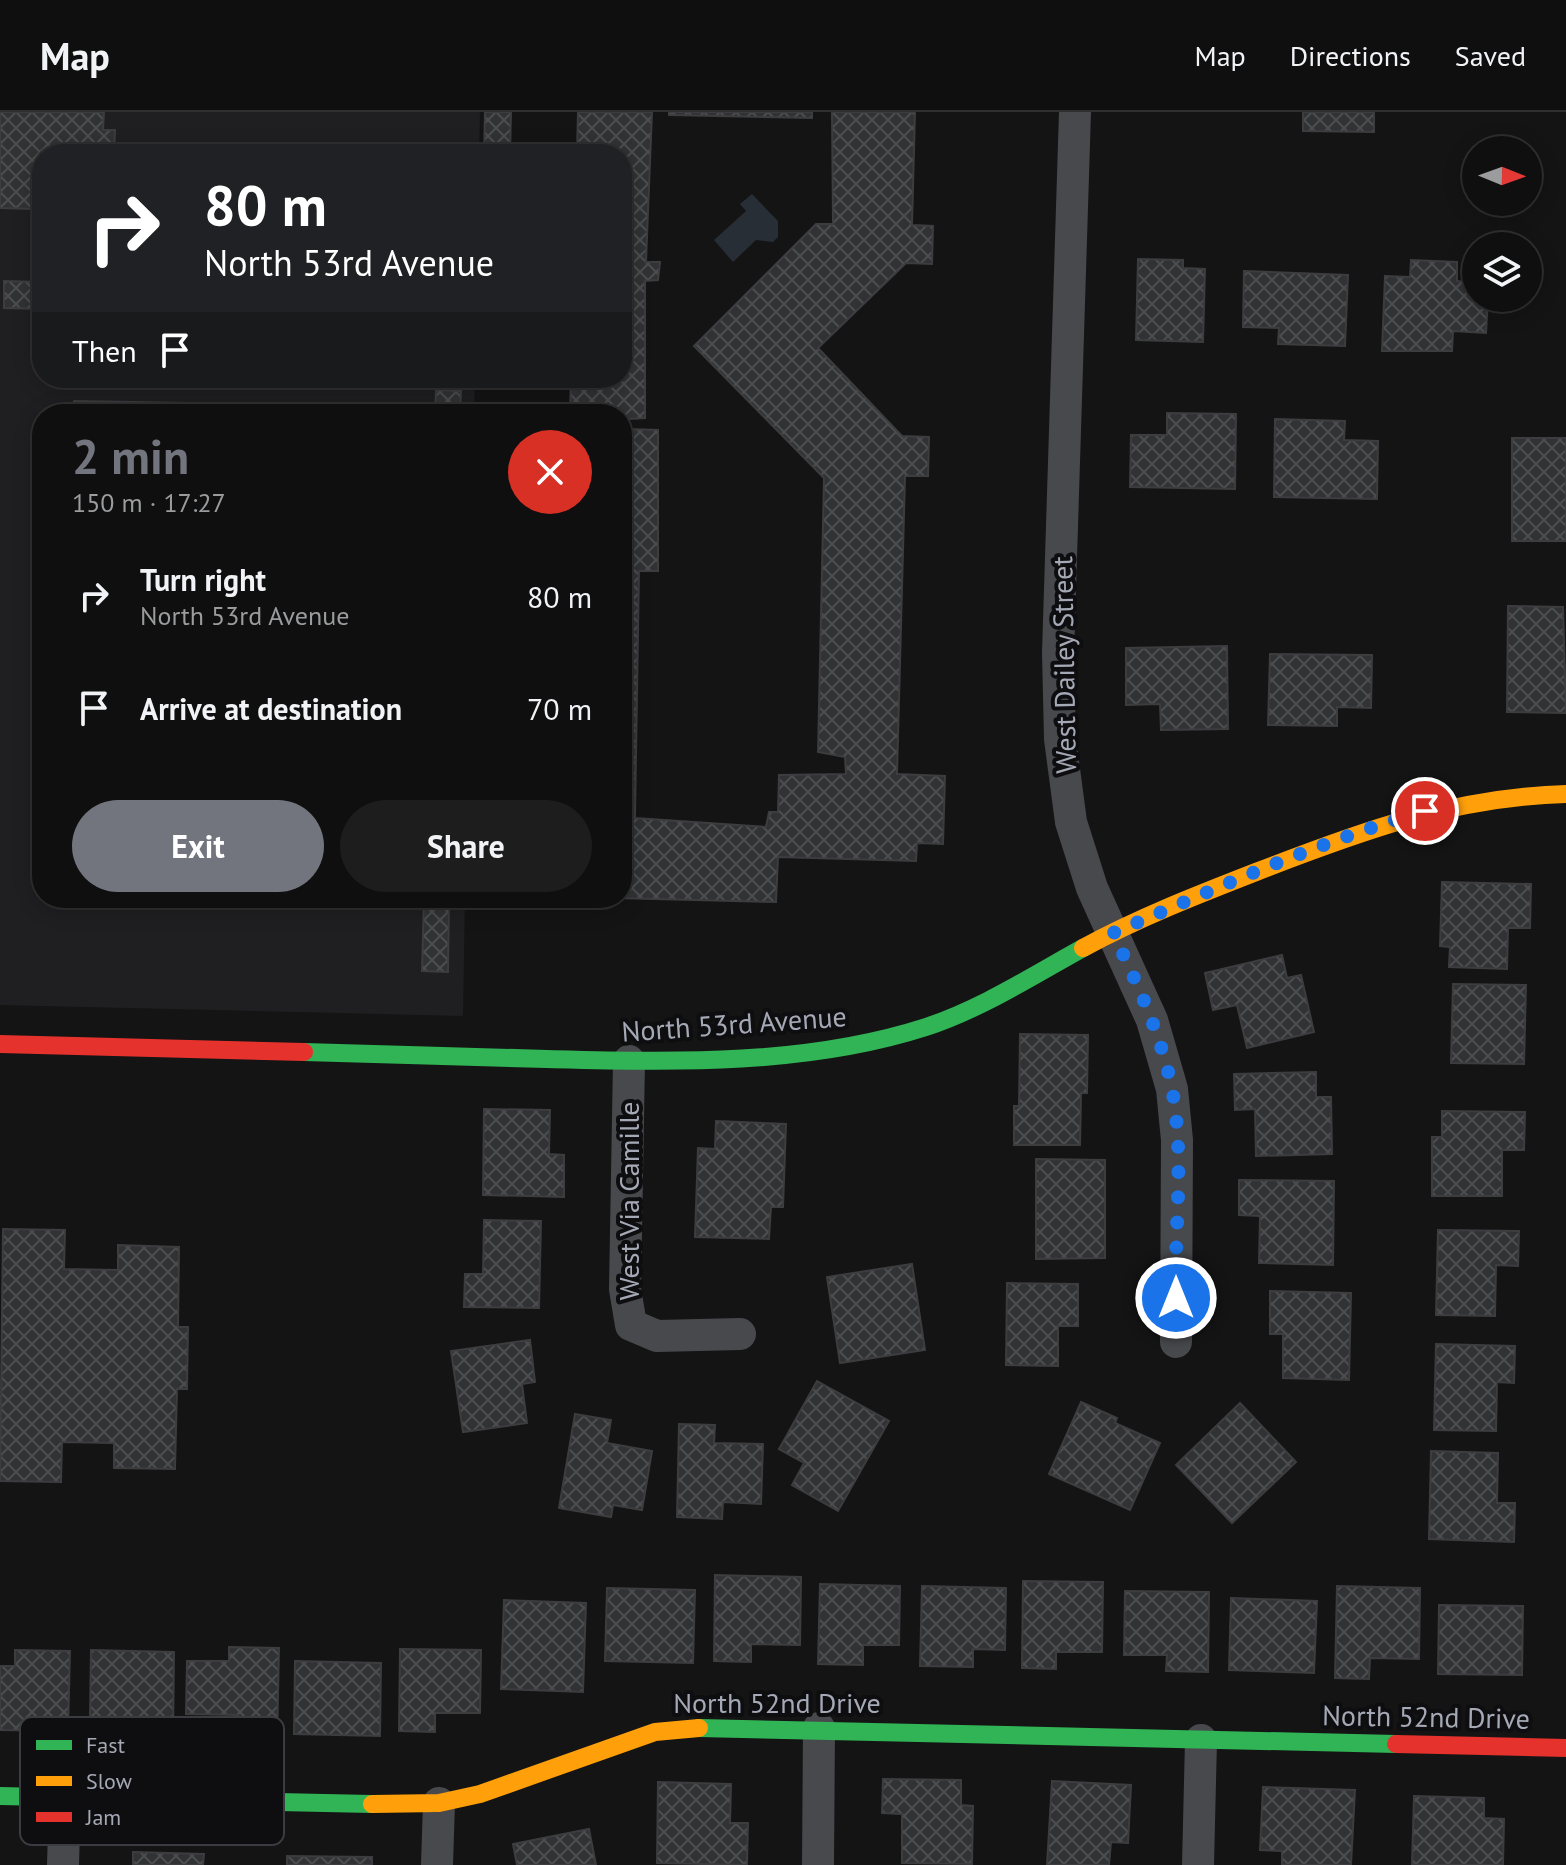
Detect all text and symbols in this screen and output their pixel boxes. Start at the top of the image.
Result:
text: Map [40,31,110,80]
text: Map [1195,37,1246,74]
text: Directions [1290,37,1411,74]
text: Saved [1455,37,1526,74]
north arrow [1462,136,1542,216]
map controls [1462,136,1542,312]
text: 80 m [204,169,327,241]
icon: right [72,176,176,280]
button: layers [1462,232,1542,312]
text: North 53rd Avenue [204,239,494,286]
icon: arrive [153,328,197,372]
text: Then [72,331,137,370]
text: 2 min [72,425,189,487]
button: close [508,430,592,514]
text: 150 m · 17:27 [72,486,226,519]
street label: West Dailey Street [1043,555,1084,774]
text: Turn right [140,560,266,599]
icon: right [72,574,116,618]
text: 80 m [527,577,592,616]
text: North 53rd Avenue [140,599,350,632]
icon: arrive [72,686,116,730]
text: Arrive at destination [140,689,402,728]
text: 70 m [527,689,592,728]
pin [1391,777,1459,845]
icon: arrive [1403,789,1447,833]
button: Exit [72,800,324,892]
button: Share [340,800,592,892]
street label: North 53rd Avenue [620,997,848,1050]
street label: West Via Camille [610,1101,647,1301]
position arrow [1134,1256,1218,1340]
street label: North 52nd Drive [673,1684,881,1721]
street label: North 52nd Drive [1322,1696,1530,1737]
legend [20,1717,284,1845]
text: Fast [86,1731,126,1759]
text: Slow [86,1767,132,1795]
text: Jam [85,1803,121,1831]

